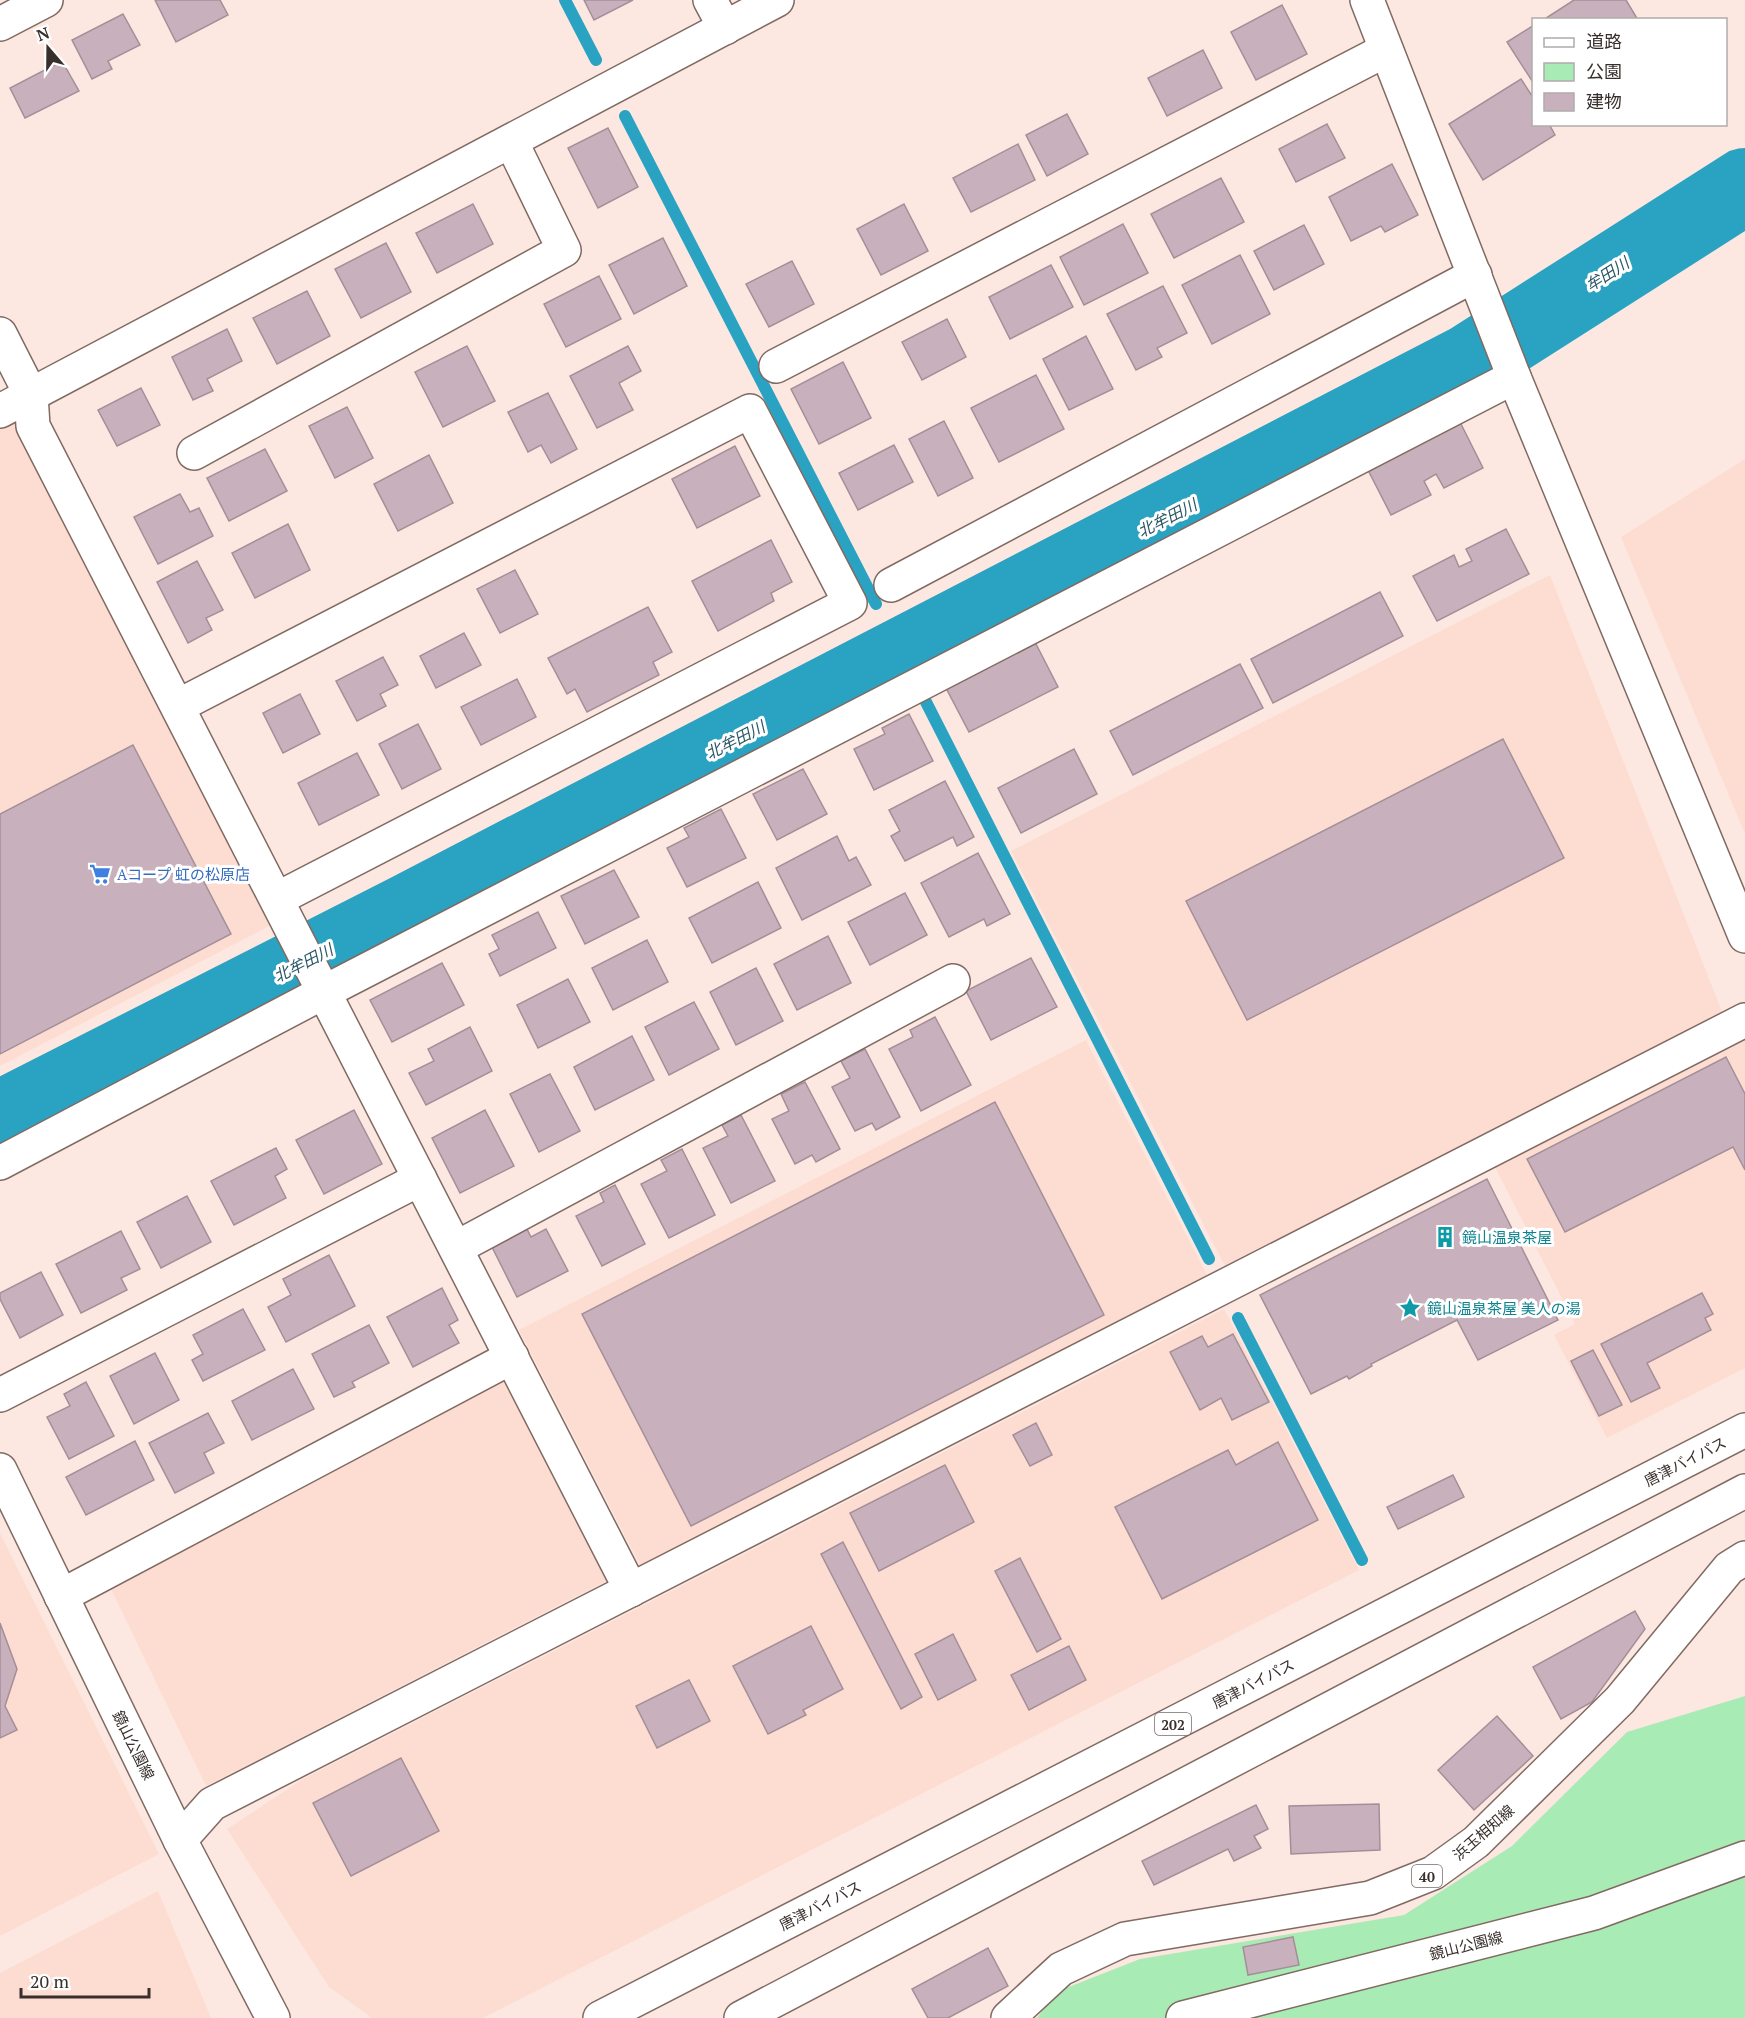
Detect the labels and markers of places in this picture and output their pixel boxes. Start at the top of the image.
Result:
supermarket icon: Aコープ 虹の松原店 [88,862,112,886]
place label: Aコープ 虹の松原店 [117,864,250,884]
building icon: 鏡山温泉茶屋 [1433,1225,1457,1249]
place label: 鏡山温泉茶屋 [1462,1227,1552,1247]
place icon: 鏡山温泉茶屋 美人の湯 [1398,1296,1422,1320]
place label: 鏡山温泉茶屋 美人の湯 [1427,1298,1581,1318]

